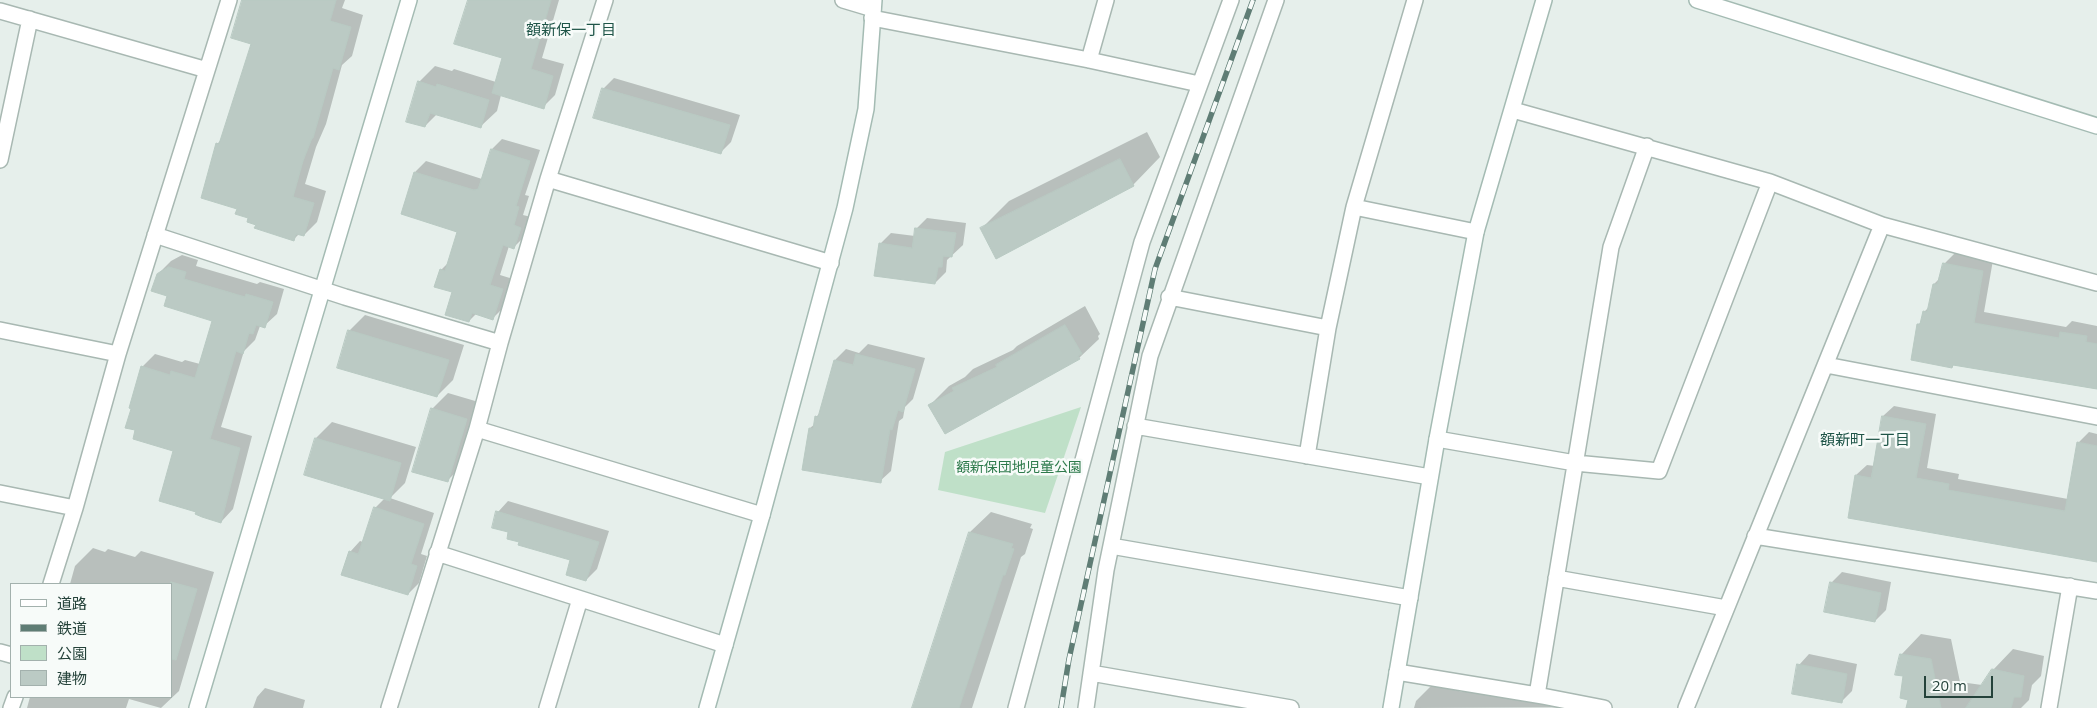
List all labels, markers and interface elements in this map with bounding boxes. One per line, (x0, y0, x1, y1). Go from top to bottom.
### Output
district label: 額新保一丁目 (526, 22, 616, 40)
district label: 額新町一丁目 (1820, 432, 1910, 450)
park label: 額新保団地児童公園 (956, 460, 1082, 476)
legend (10, 583, 172, 698)
text: 道路 (57, 593, 87, 613)
text: 鉄道 (57, 618, 87, 638)
text: 公園 (57, 643, 87, 663)
scale bar (1927, 666, 1996, 698)
text: 建物 (57, 668, 87, 688)
text: 20 m (1932, 675, 1967, 695)

